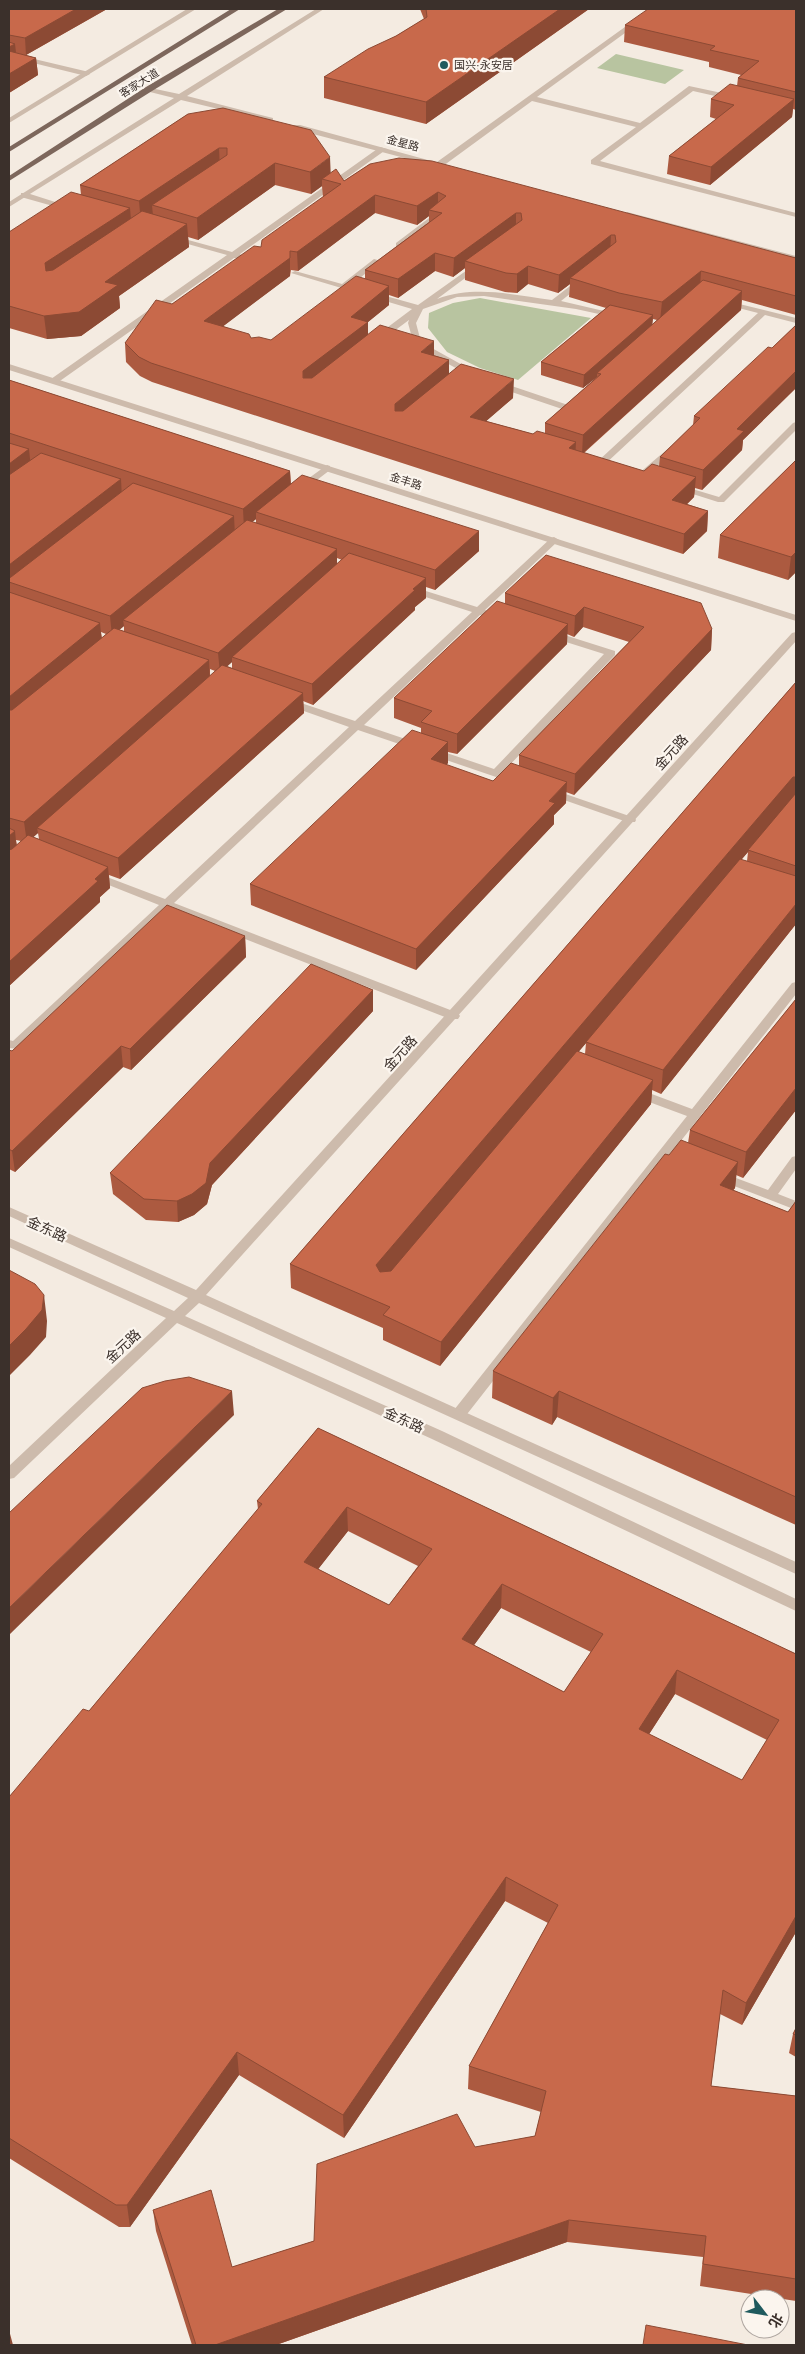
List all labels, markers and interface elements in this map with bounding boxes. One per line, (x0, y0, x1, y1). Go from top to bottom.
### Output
marker: 国兴·永安居 (438, 59, 450, 71)
place label: 国兴·永安居 (454, 59, 513, 71)
street label: 客家大道 (117, 66, 161, 100)
street label: 金星路 (386, 133, 420, 153)
street label: 金丰路 (388, 470, 424, 492)
street label: 金元路 (651, 731, 691, 773)
street label: 金元路 (380, 1032, 420, 1074)
street label: 金东路 (25, 1213, 69, 1245)
street label: 金元路 (102, 1326, 144, 1366)
street label: 金东路 (382, 1404, 426, 1436)
north arrow (740, 2289, 790, 2339)
text: 北 (766, 2311, 787, 2331)

